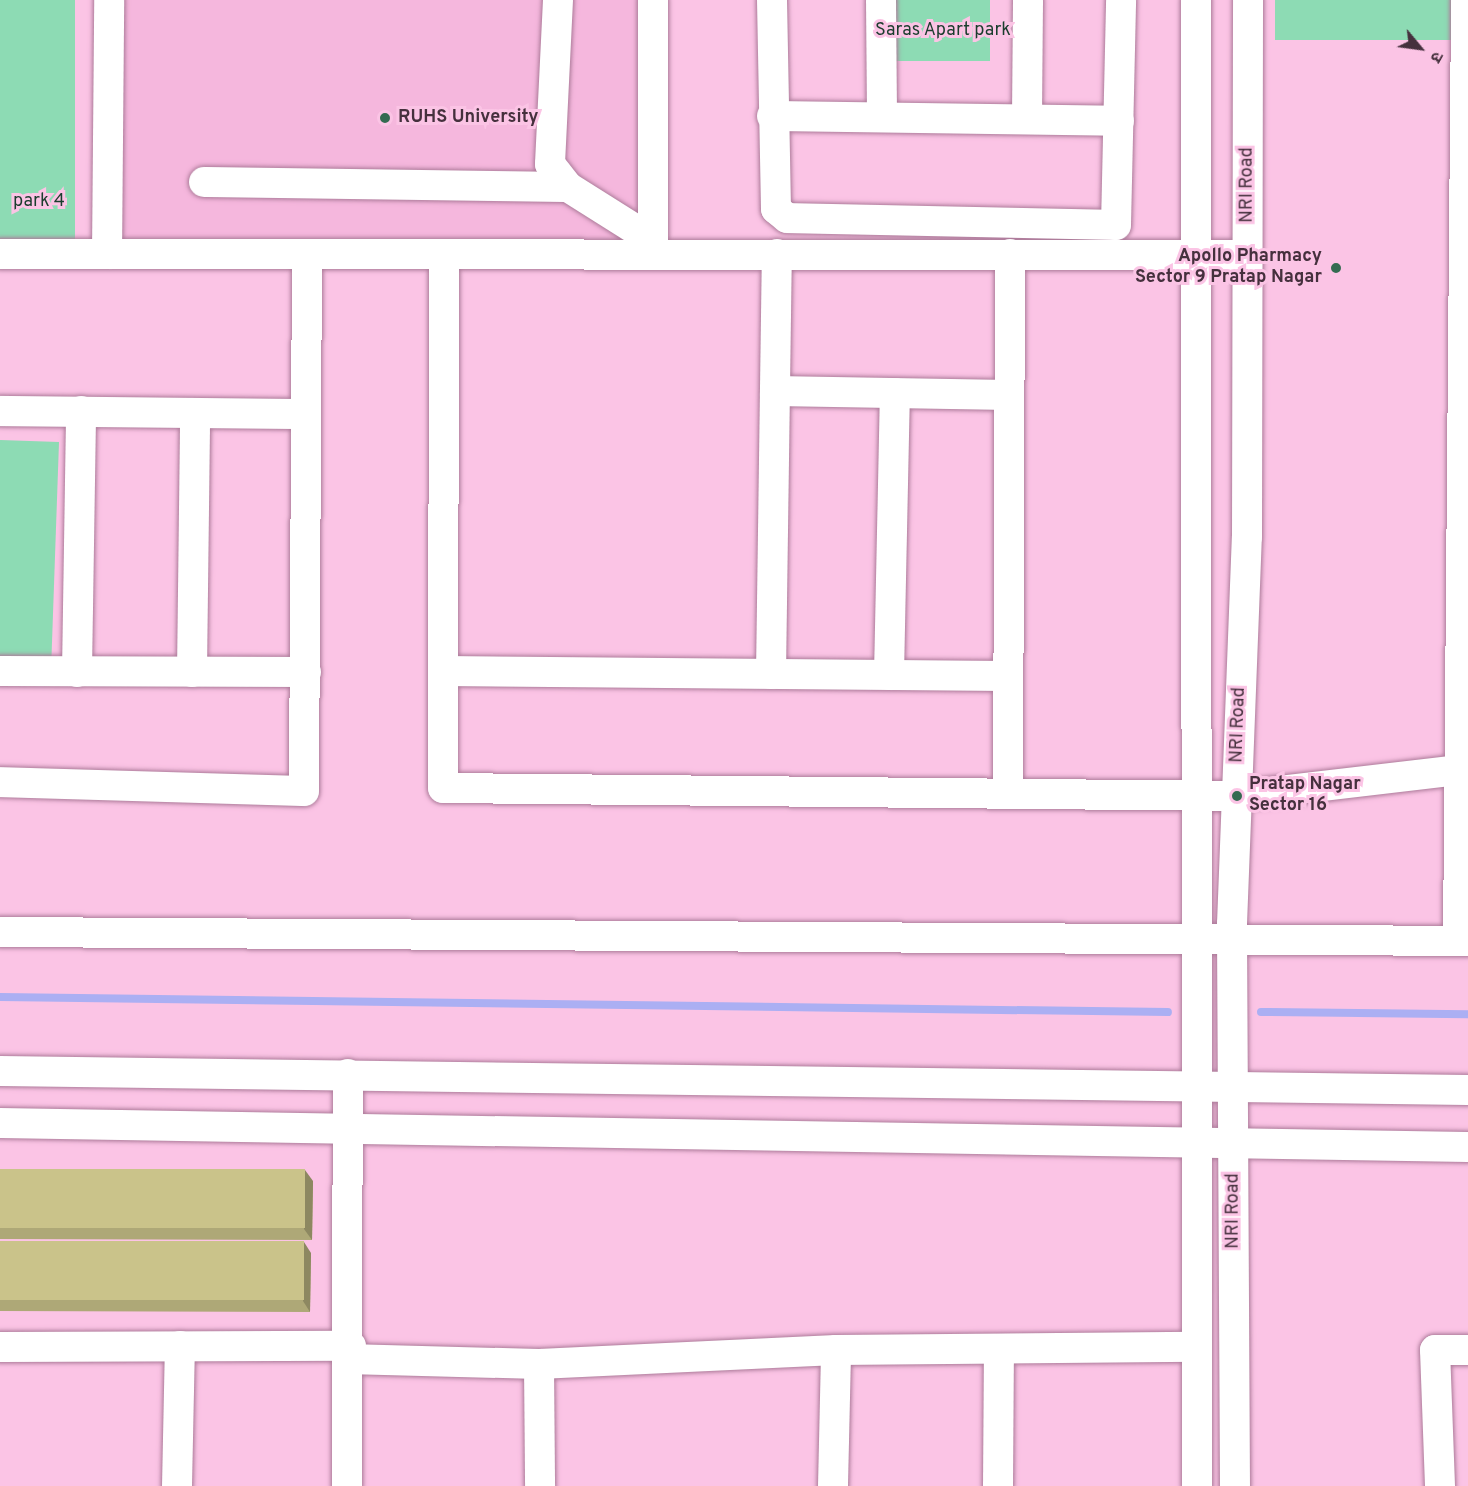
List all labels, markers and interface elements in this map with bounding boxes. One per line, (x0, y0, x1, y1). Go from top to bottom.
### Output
north arrow (1390, 18, 1450, 78)
park label: Saras Apart park (875, 20, 1011, 42)
text: उ (1425, 48, 1447, 66)
place label: RUHS University (398, 107, 538, 129)
marker: RUHS University (376, 109, 394, 127)
street label: NRI Road (1237, 147, 1259, 223)
park label: park 4 (13, 191, 65, 213)
place label: Apollo Pharmacy Sector 9 Pratap Nagar (1135, 247, 1322, 290)
marker: Apollo Pharmacy Sector 9 Pratap Nagar (1327, 259, 1345, 277)
street label: NRI Road (1227, 687, 1251, 763)
place label: Pratap Nagar Sector 16 (1249, 775, 1361, 818)
marker: Pratap Nagar Sector 16 (1230, 789, 1244, 803)
street label: NRI Road (1223, 1173, 1245, 1249)

